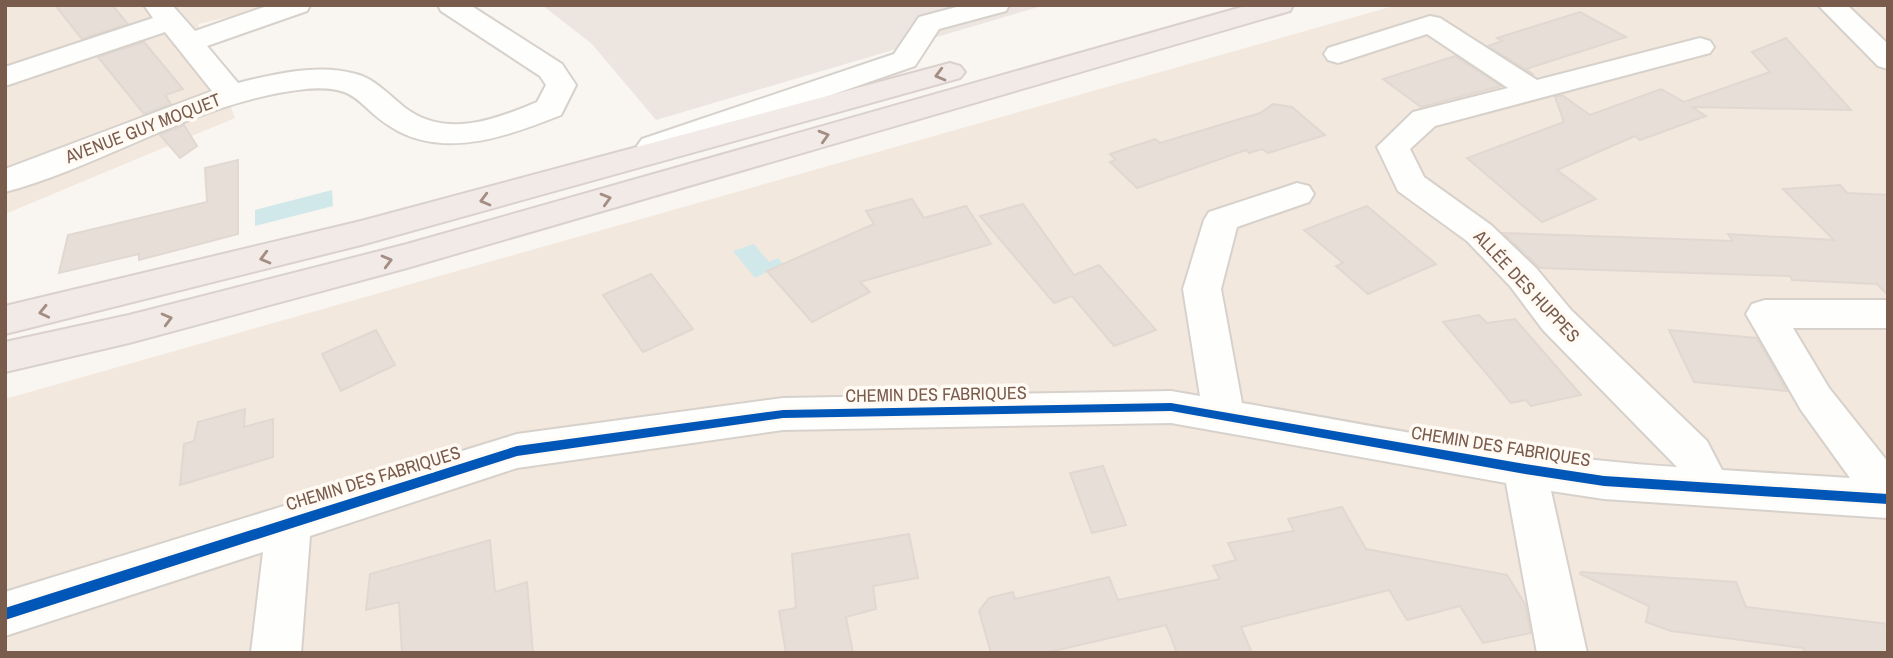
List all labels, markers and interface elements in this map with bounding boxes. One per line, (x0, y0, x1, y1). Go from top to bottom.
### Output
one-way arrow (935, 67, 947, 81)
street label: AVENUE GUY MOQUET (61, 87, 224, 169)
one-way arrow (818, 129, 830, 144)
one-way arrow (479, 192, 491, 206)
one-way arrow (600, 192, 612, 207)
street label: ALLÉE DES HUPPES (1468, 224, 1586, 348)
one-way arrow (259, 250, 271, 264)
one-way arrow (381, 255, 393, 269)
one-way arrow (38, 303, 50, 318)
one-way arrow (161, 313, 173, 327)
street label: CHEMIN DES FABRIQUES (845, 380, 1027, 408)
street label: CHEMIN DES FABRIQUES (1410, 419, 1593, 473)
street label: CHEMIN DES FABRIQUES (283, 440, 463, 516)

